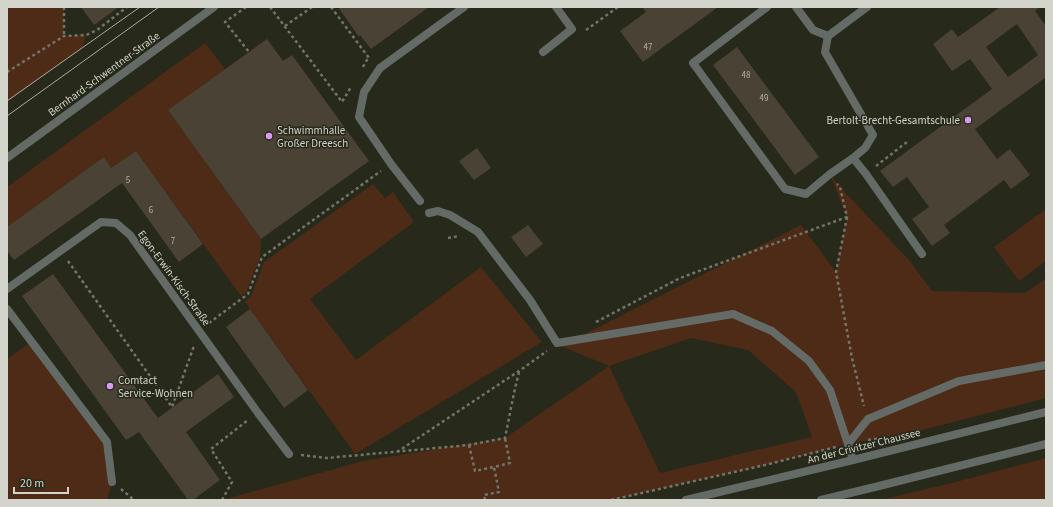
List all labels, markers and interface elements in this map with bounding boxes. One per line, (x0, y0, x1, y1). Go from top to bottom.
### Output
street label: Bernhard-Schwentner-Straße (45, 28, 163, 120)
house number: 47 (644, 41, 653, 54)
house number: 48 (742, 69, 751, 82)
house number: 49 (760, 92, 769, 105)
place label: Bertolt-Brecht-Gesamtschule (827, 113, 961, 128)
marker: Bertolt-Brecht-Gesamtschule (963, 115, 973, 125)
place label: Schwimmhalle Großer Dreesch (277, 123, 348, 151)
marker: Schwimmhalle Großer Dreesch (264, 131, 274, 141)
house number: 5 (126, 174, 131, 187)
house number: 6 (149, 204, 154, 217)
street label: Egon-Erwin-Kisch-Straße (134, 227, 214, 329)
house number: 7 (171, 235, 176, 248)
place label: Comtact Service-Wohnen (118, 373, 193, 401)
marker: Comtact Service-Wohnen (105, 381, 115, 391)
street label: An der Crivitzer Chaussee (806, 425, 923, 467)
scale bar (14, 469, 68, 495)
text: 20 m (20, 475, 44, 492)

